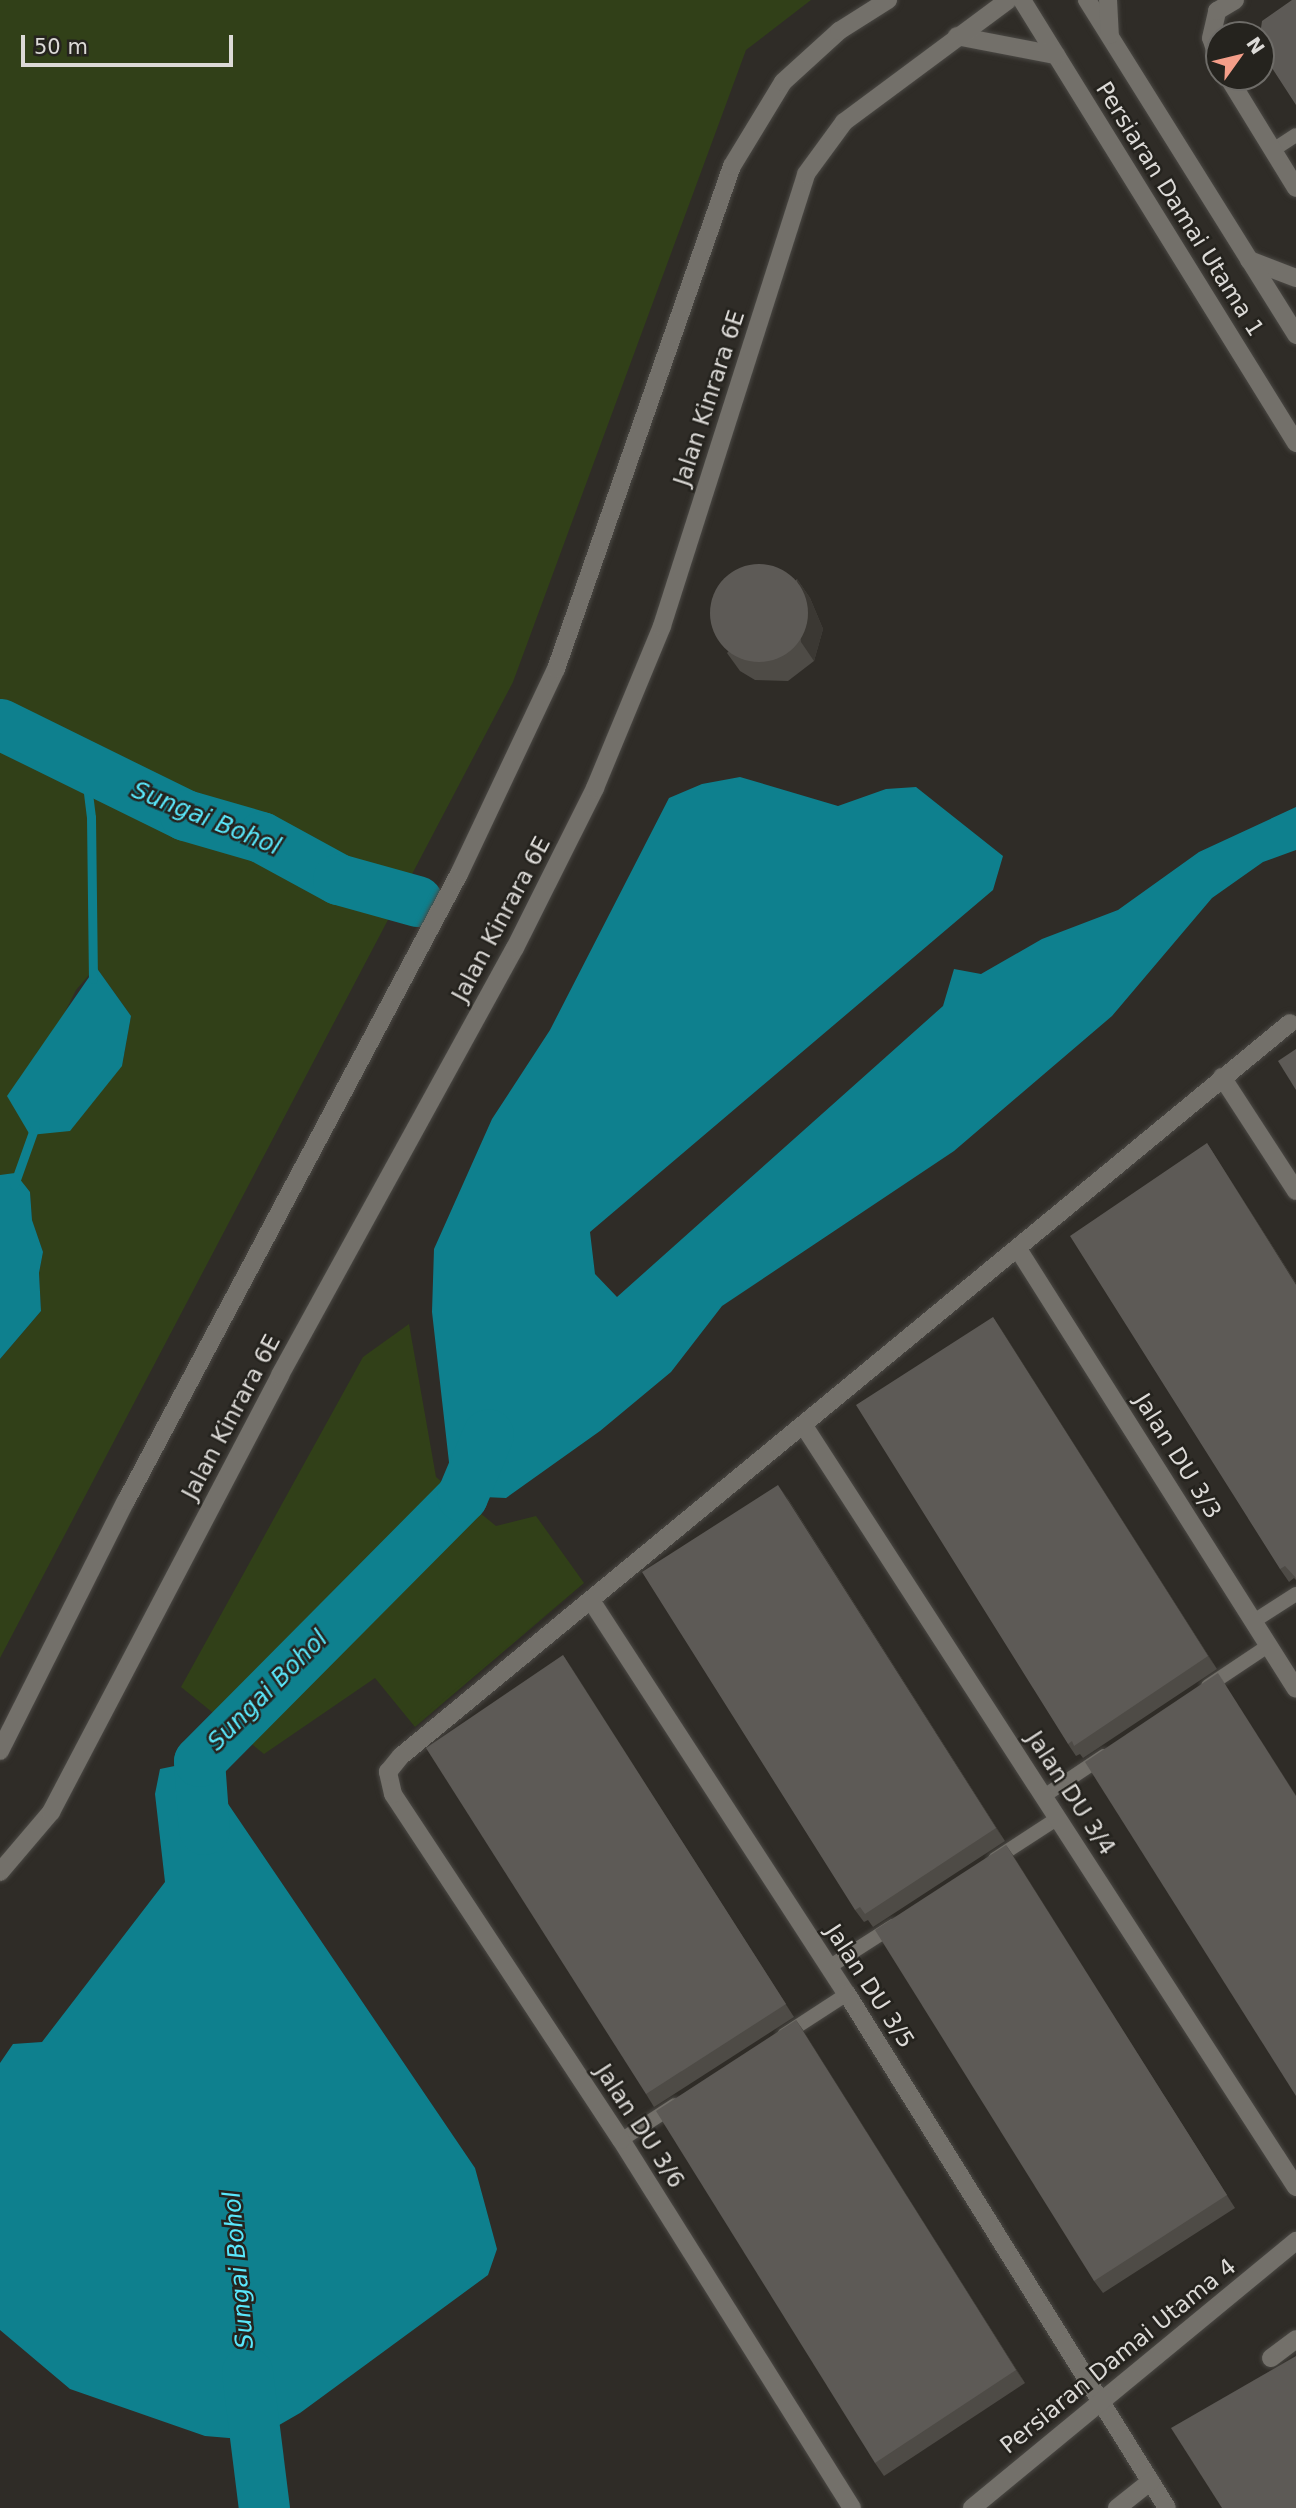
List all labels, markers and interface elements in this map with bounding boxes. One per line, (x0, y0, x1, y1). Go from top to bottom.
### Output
scale bar (24, 21, 236, 65)
north arrow (1205, 21, 1275, 91)
text: N (1242, 33, 1269, 58)
text: 50 m (34, 35, 88, 59)
street label: Persiaran Damai Utama 1 (1090, 77, 1270, 341)
street label: Jalan Kinrara 6E (668, 307, 750, 489)
water label: Sungai Bohol (128, 776, 284, 862)
street label: Jalan Kinrara 6E (446, 832, 556, 1006)
street label: Jalan Kinrara 6E (176, 1330, 286, 1504)
street label: Jalan DU 3/3 (1129, 1388, 1227, 1524)
water label: Sungai Bohol (202, 1625, 334, 1757)
street label: Jalan DU 3/4 (1021, 1726, 1121, 1860)
street label: Jalan DU 3/5 (820, 1919, 920, 2053)
street label: Jalan DU 3/6 (590, 2059, 690, 2193)
water label: Sungai Bohol (218, 2190, 260, 2350)
street label: Persiaran Damai Utama 4 (995, 2252, 1241, 2460)

